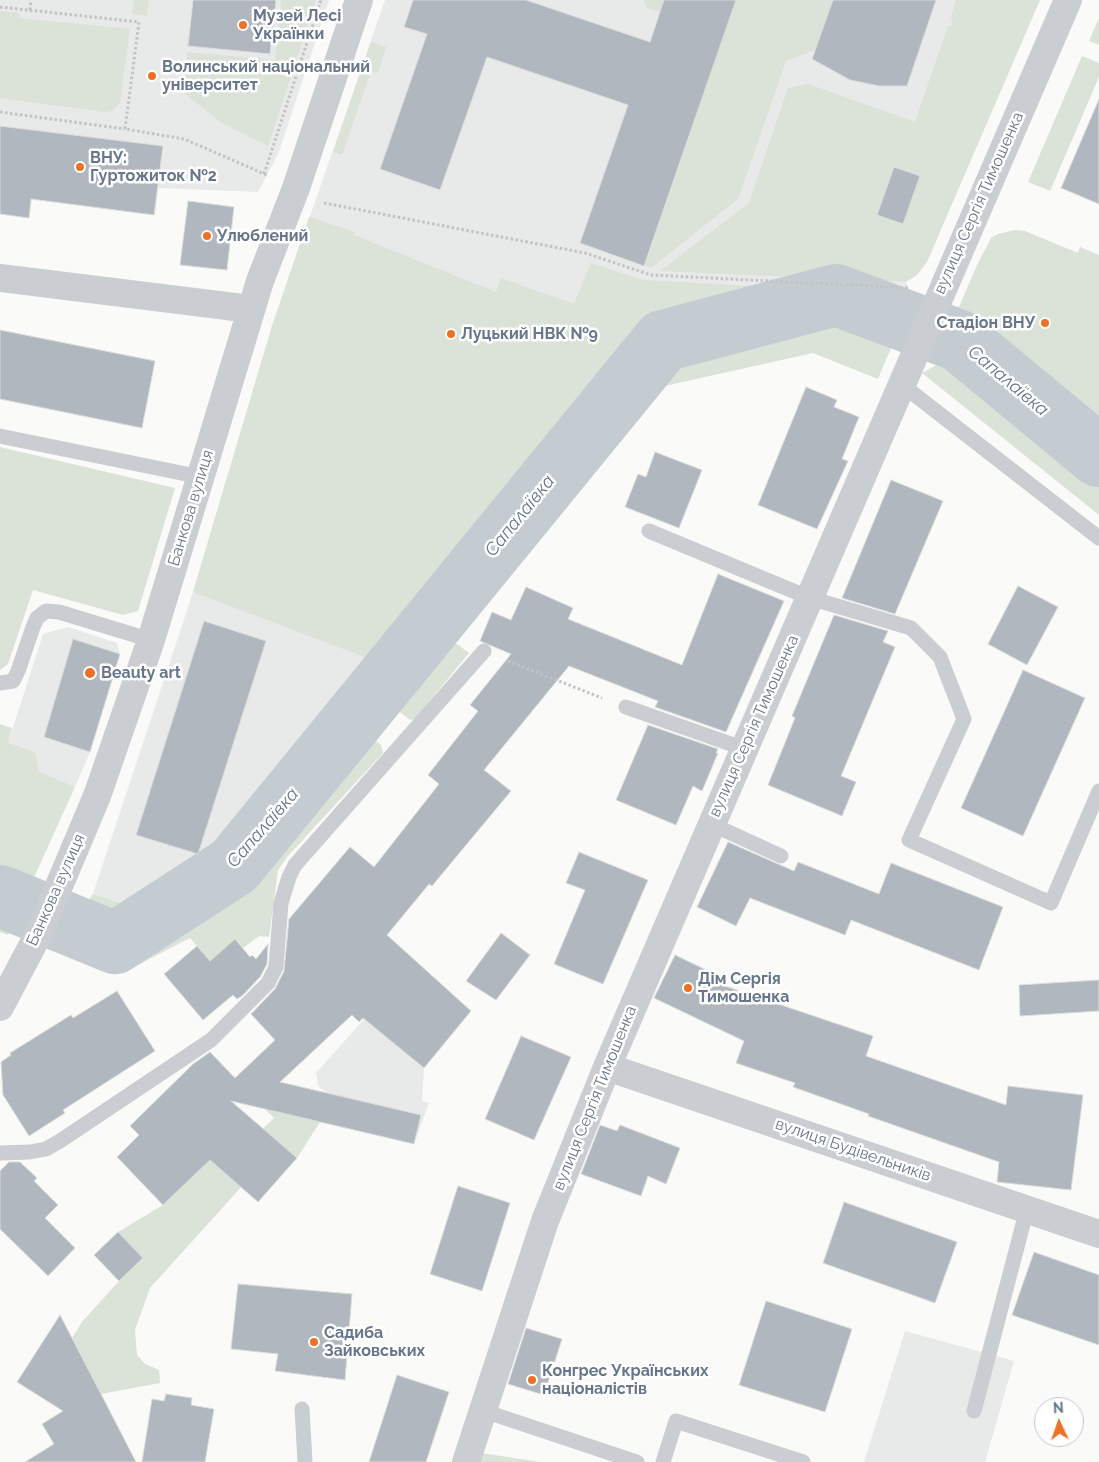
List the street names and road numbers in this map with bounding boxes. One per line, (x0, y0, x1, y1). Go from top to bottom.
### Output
street label: вулиця Сергія Тимошенка (930, 109, 1028, 297)
street label: Банкова вулиця (164, 448, 218, 568)
street label: вулиця Сергія Тимошенка (705, 632, 803, 820)
street label: Банкова вулиця (23, 831, 89, 949)
street label: вулиця Сергія Тимошенка (549, 1003, 641, 1193)
street label: вулиця Будівельників (773, 1114, 933, 1186)

